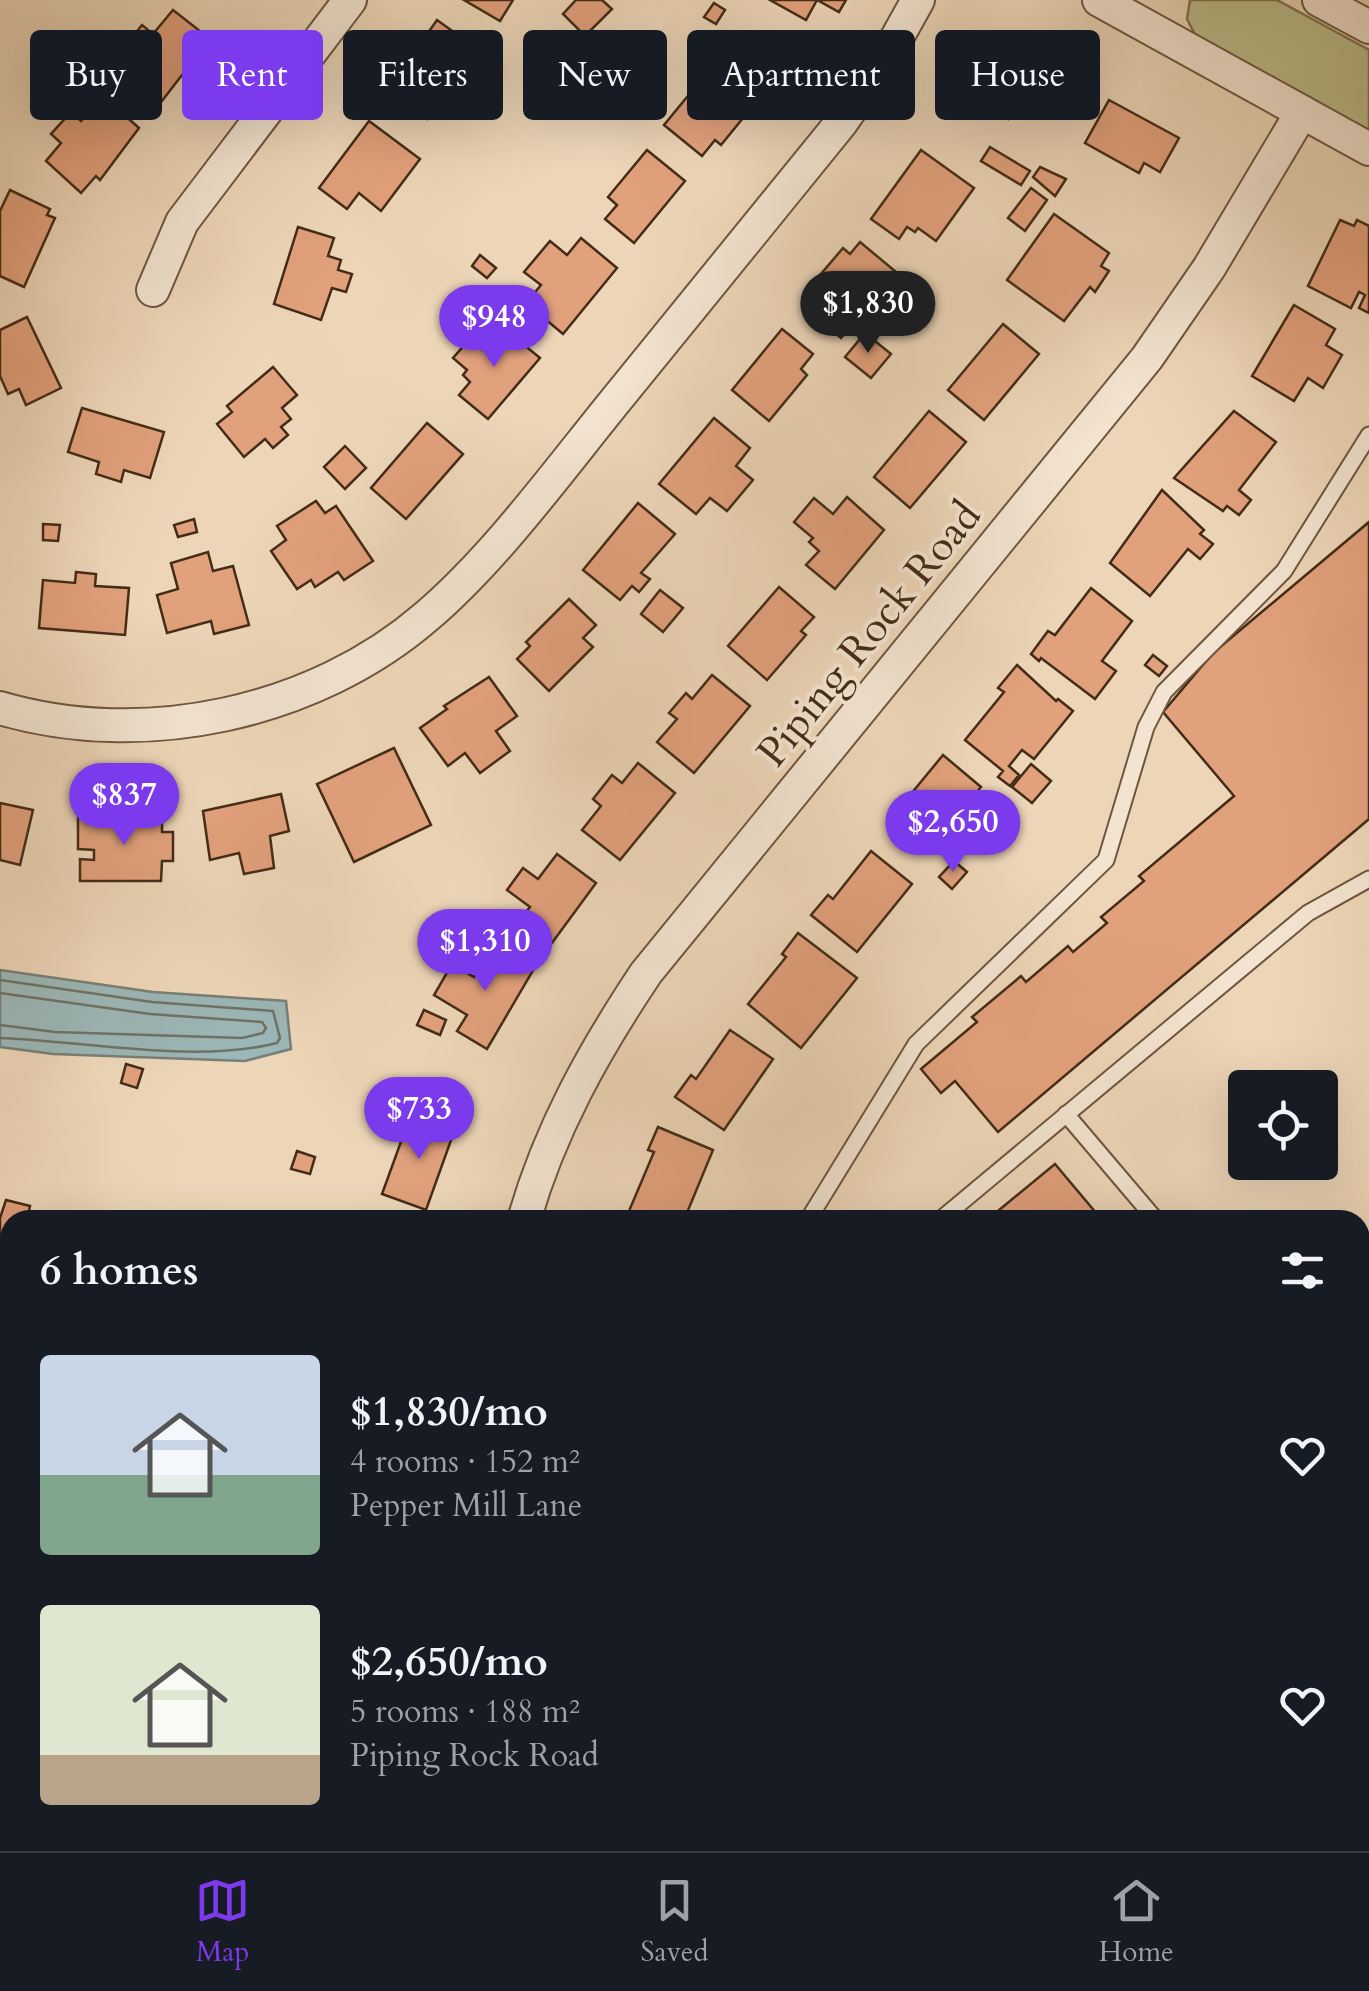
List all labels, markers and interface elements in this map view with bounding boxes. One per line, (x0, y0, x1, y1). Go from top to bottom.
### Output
chip: Buy (30, 30, 162, 120)
chip: Rent (182, 30, 323, 120)
chip: Filters (343, 30, 503, 120)
chip: New (523, 30, 667, 120)
chip: Apartment (687, 30, 915, 120)
chip: House (935, 30, 1100, 120)
pin: $1,830 (787, 271, 949, 356)
text: $1,830 (822, 281, 914, 325)
pin: $948 (435, 285, 553, 370)
text: $948 (461, 295, 527, 339)
street label: Piping Rock Road (744, 489, 994, 779)
pin: $837 (65, 763, 183, 848)
text: $837 (91, 773, 157, 817)
pin: $2,650 (872, 790, 1034, 875)
text: $2,650 (907, 800, 999, 844)
pin: $1,310 (404, 909, 566, 994)
text: $1,310 (439, 919, 531, 963)
map controls (1228, 1070, 1338, 1180)
button: locate (1228, 1070, 1338, 1180)
pin: $733 (360, 1077, 478, 1162)
text: $733 (386, 1087, 452, 1131)
text: 6 homes (40, 1242, 198, 1299)
icon: filters (1275, 1243, 1330, 1298)
text: $1,830/mo (350, 1383, 548, 1440)
icon: home (120, 1395, 240, 1515)
icon: heart (1275, 1428, 1330, 1483)
text: 4 rooms · 152 m² (350, 1440, 580, 1484)
text: Pepper Mill Lane (350, 1484, 582, 1528)
text: $2,650/mo (350, 1633, 548, 1690)
icon: home (120, 1645, 240, 1765)
icon: heart (1275, 1678, 1330, 1733)
text: 5 rooms · 188 m² (350, 1690, 580, 1734)
text: Piping Rock Road (350, 1734, 599, 1778)
tab: Map (195, 1873, 250, 1971)
tab: Saved (641, 1873, 708, 1971)
tab: Home (1099, 1873, 1174, 1971)

